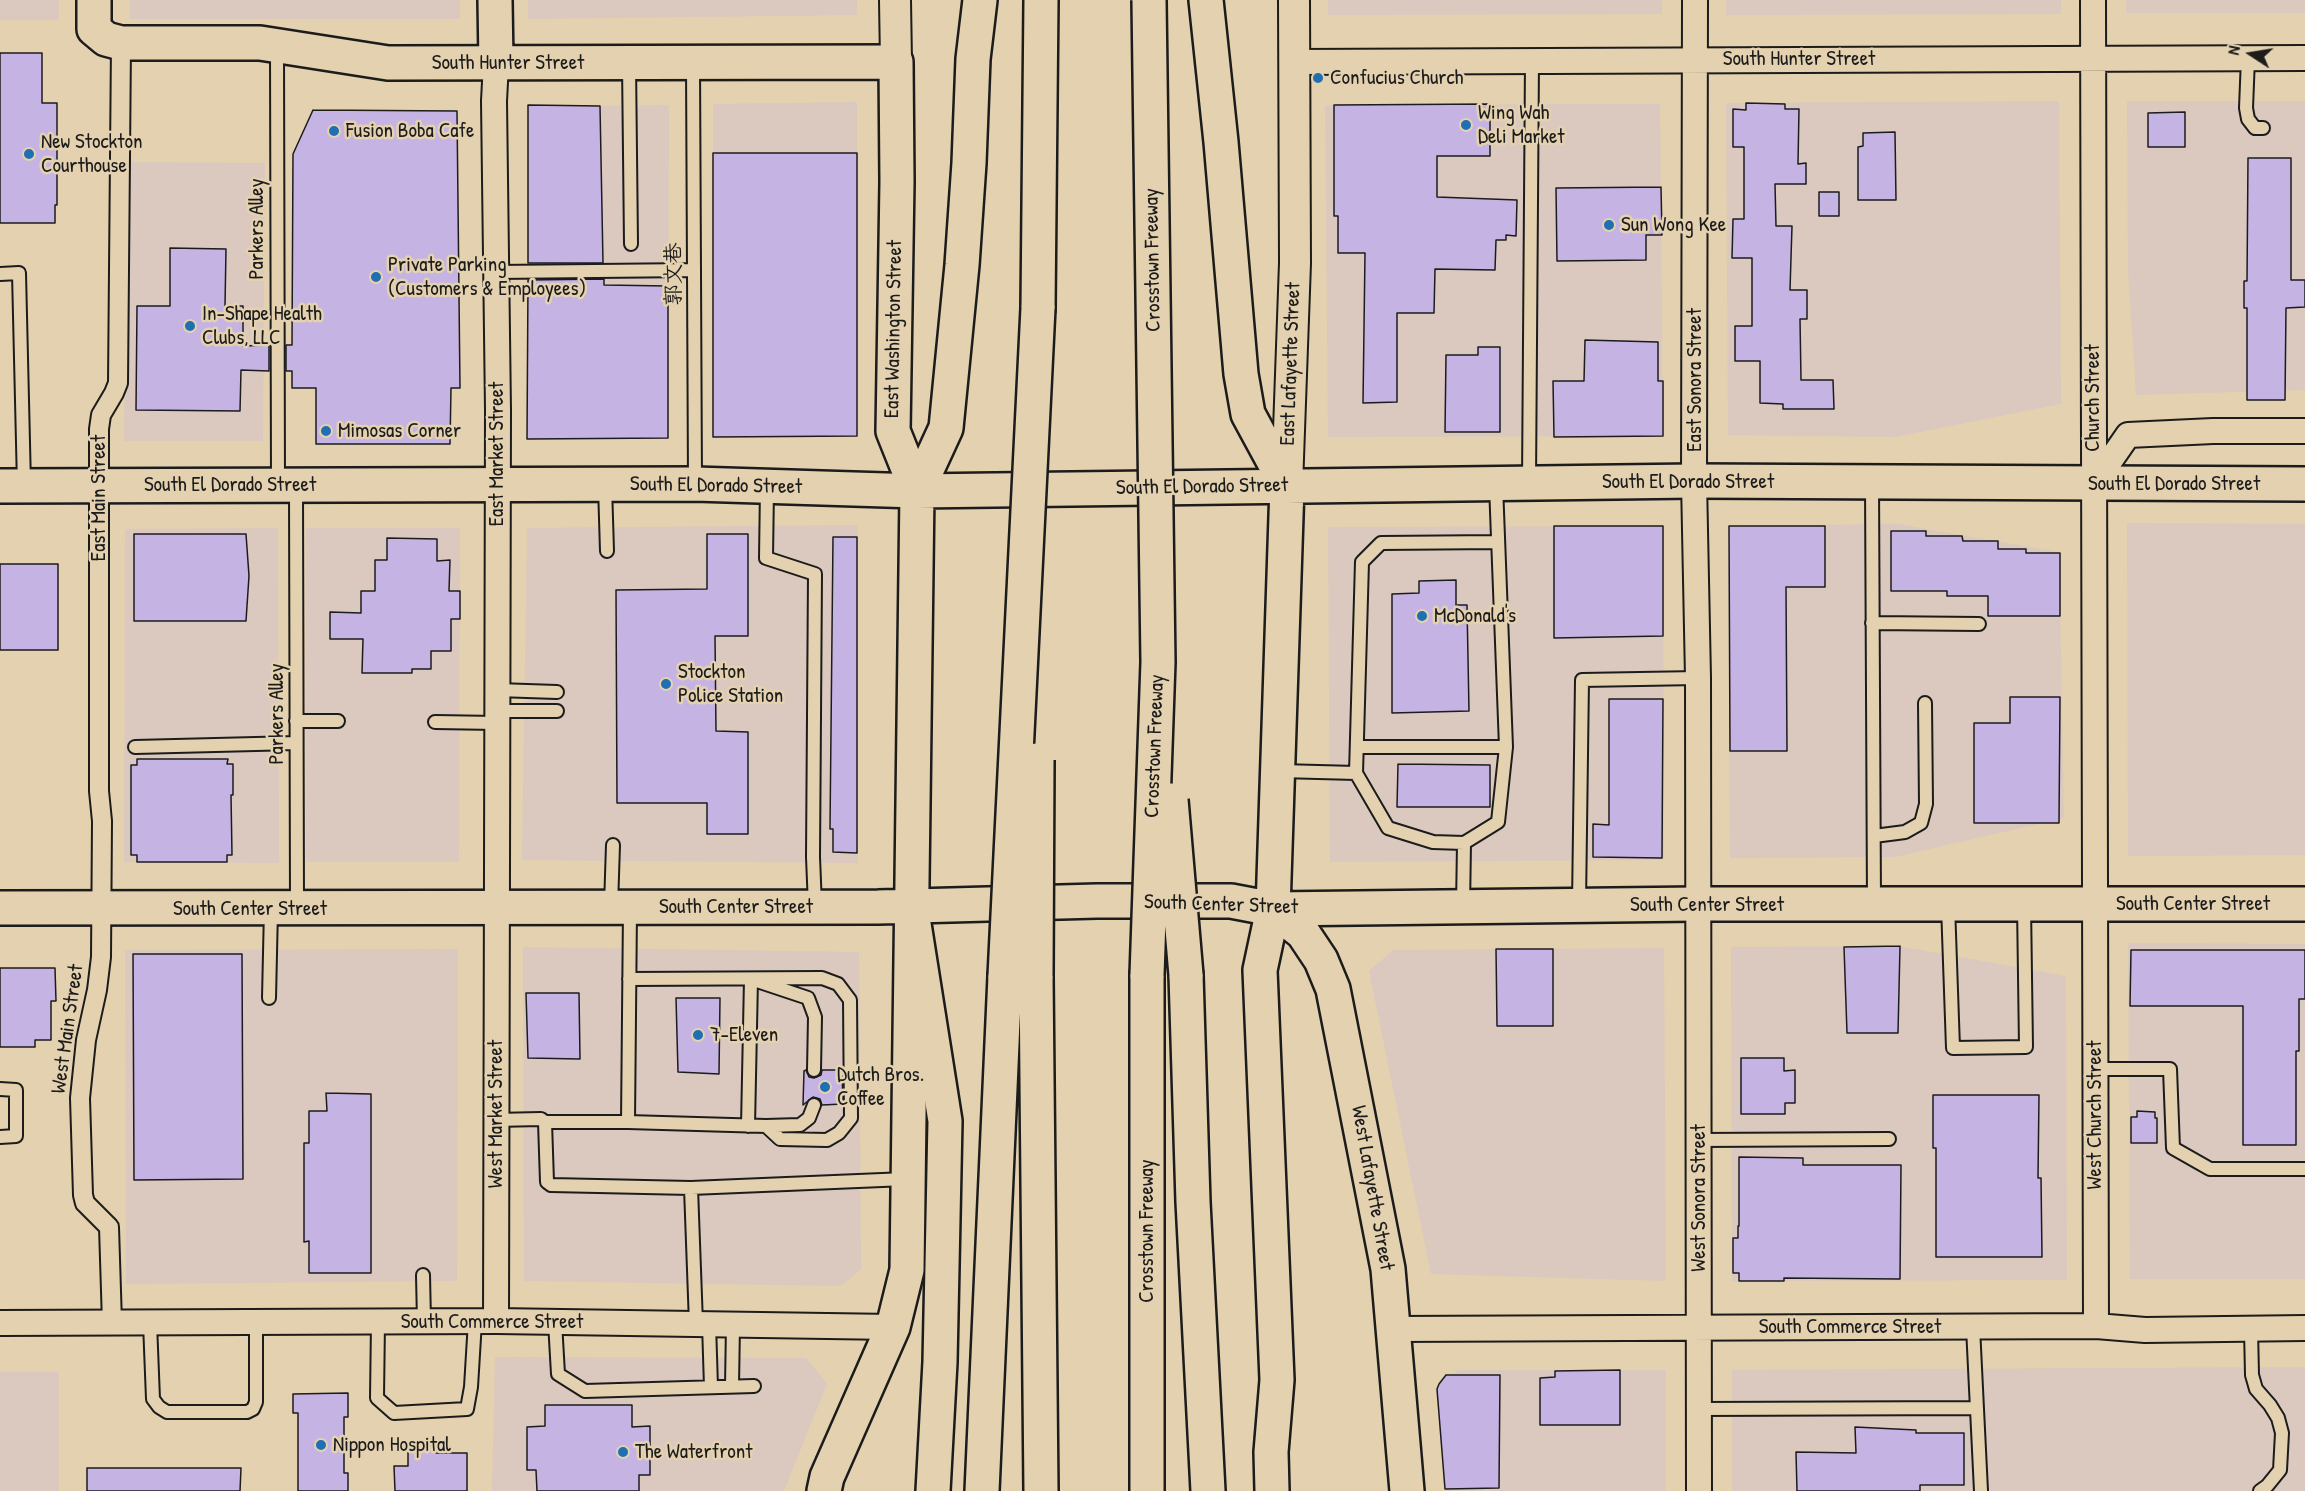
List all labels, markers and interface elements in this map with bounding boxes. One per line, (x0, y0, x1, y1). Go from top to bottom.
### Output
north arrow (2221, 24, 2281, 84)
text: N (2222, 44, 2245, 57)
street label: South Hunter Street (1723, 46, 1875, 72)
street label: South Hunter Street (432, 50, 584, 76)
place label: Confucius Church (1330, 65, 1463, 91)
marker: Confucius Church (1311, 71, 1325, 85)
place label: Wing Wah Deli Market (1478, 100, 1565, 150)
place label: Fusion Boba Cafe (346, 118, 474, 144)
marker: Wing Wah Deli Market (1459, 118, 1473, 132)
marker: Fusion Boba Cafe (327, 124, 341, 138)
place label: New Stockton Courthouse (41, 129, 142, 179)
marker: New Stockton Courthouse (22, 147, 36, 161)
street label: Parkers Alley (244, 178, 270, 280)
street label: Crosstown Freeway (1139, 188, 1167, 332)
place label: Sun Wong Kee (1621, 212, 1726, 238)
marker: Sun Wong Kee (1602, 218, 1616, 232)
street label: East Washington Street (880, 240, 908, 418)
street label: 郭文巷 (661, 243, 687, 305)
place label: Private Parking (Customers & Employees) (388, 252, 586, 302)
marker: Private Parking (Customers & Employees) (369, 270, 383, 284)
street label: East Lafayette Street (1276, 282, 1306, 446)
place label: In-Shape Health Clubs, LLC (202, 301, 322, 351)
street label: East Sonora Street (1682, 308, 1708, 452)
marker: In-Shape Health Clubs, LLC (183, 319, 197, 333)
street label: Church Street (2080, 344, 2106, 452)
street label: East Market Street (484, 382, 510, 526)
place label: Mimosas Corner (338, 418, 461, 444)
marker: Mimosas Corner (319, 424, 333, 438)
street label: East Main Street (86, 435, 112, 561)
street label: South El Dorado Street (1602, 469, 1774, 495)
street label: South El Dorado Street (2088, 471, 2260, 497)
street label: South El Dorado Street (144, 472, 316, 498)
street label: South El Dorado Street (630, 472, 802, 500)
street label: South El Dorado Street (1116, 473, 1288, 501)
place label: McDonald's (1434, 603, 1516, 629)
marker: McDonald's (1415, 609, 1429, 623)
place label: Stockton Police Station (678, 659, 783, 709)
street label: Parkers Alley (264, 663, 290, 765)
street label: Crosstown Freeway (1140, 674, 1170, 818)
marker: Stockton Police Station (659, 677, 673, 691)
street label: South Center Street (1144, 890, 1298, 920)
street label: South Center Street (2116, 891, 2270, 917)
street label: South Center Street (1630, 892, 1784, 918)
street label: South Center Street (659, 894, 813, 920)
street label: South Center Street (173, 896, 327, 922)
street label: West Main Street (46, 963, 90, 1095)
place label: 7-Eleven (710, 1022, 778, 1048)
marker: 7-Eleven (691, 1028, 705, 1042)
street label: West Market Street (483, 1040, 509, 1188)
street label: West Church Street (2082, 1041, 2108, 1189)
place label: Dutch Bros. Coffee (837, 1062, 924, 1112)
marker: Dutch Bros. Coffee (818, 1080, 832, 1094)
street label: West Lafayette Street (1345, 1104, 1399, 1272)
street label: West Sonora Street (1686, 1124, 1712, 1272)
street label: Crosstown Freeway (1134, 1159, 1160, 1303)
street label: South Commerce Street (401, 1309, 583, 1335)
street label: South Commerce Street (1759, 1314, 1941, 1340)
place label: Nippon Hospital (333, 1432, 451, 1458)
marker: Nippon Hospital (314, 1438, 328, 1452)
place label: The Waterfront (635, 1439, 752, 1465)
marker: The Waterfront (616, 1445, 630, 1459)

